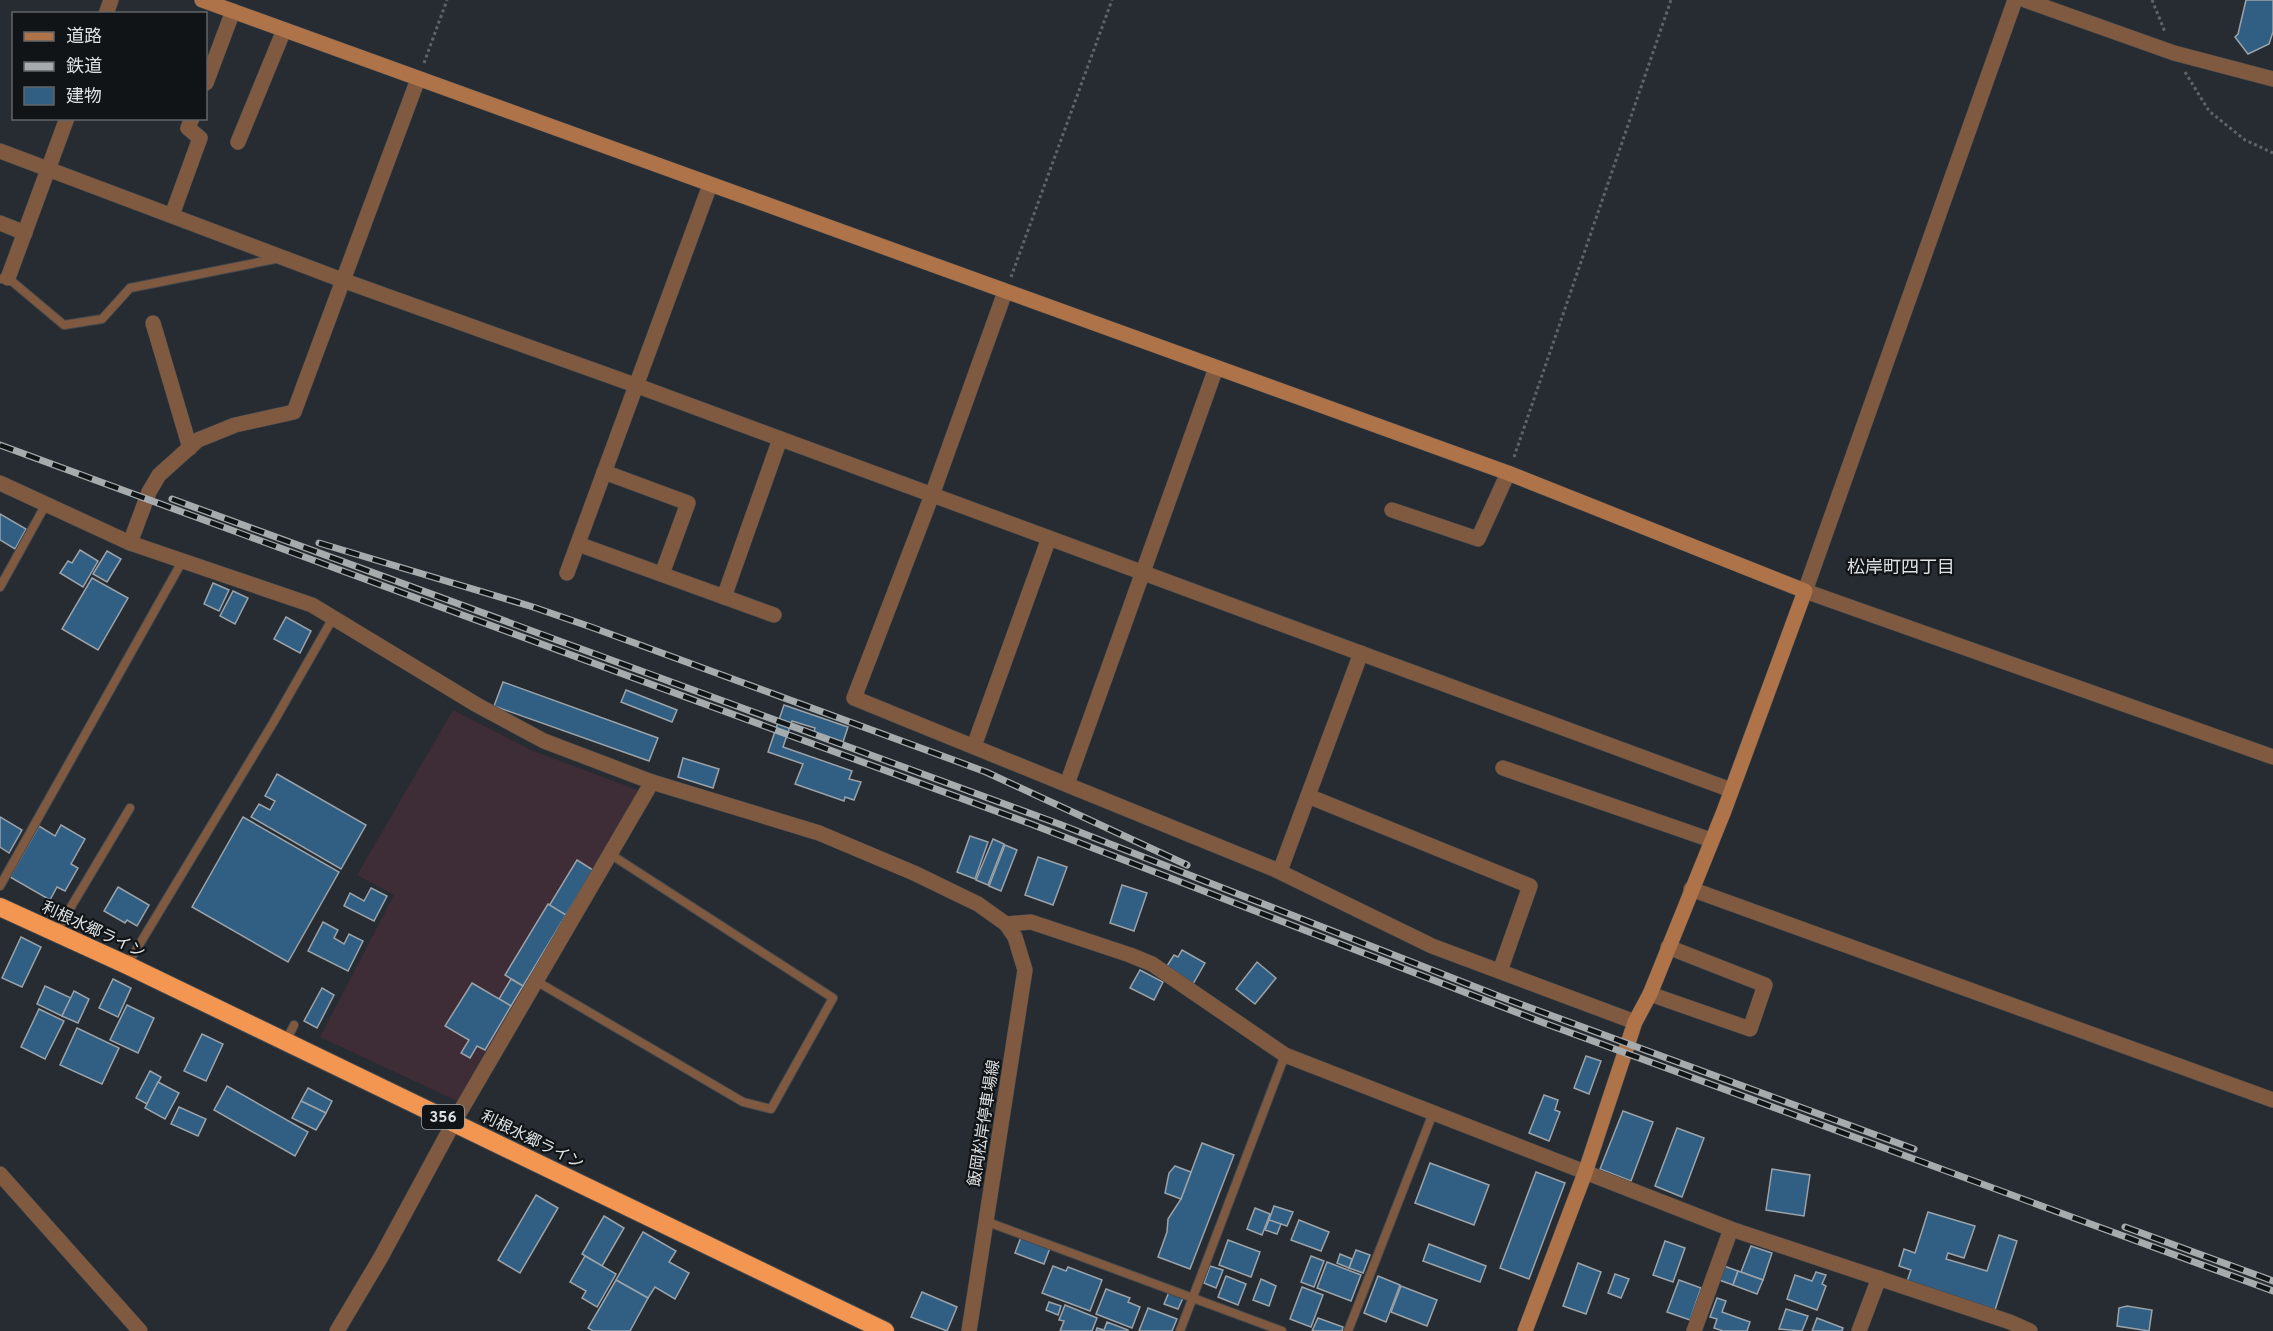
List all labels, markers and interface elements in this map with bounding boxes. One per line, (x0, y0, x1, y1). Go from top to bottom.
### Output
legend (12, 12, 207, 120)
text: 道路 (66, 26, 102, 49)
text: 鉄道 (66, 56, 102, 79)
text: 建物 (66, 86, 102, 109)
district label: 松岸町四丁目 (1847, 557, 1955, 580)
street label: 利根水郷ライン (38, 898, 148, 964)
street label: 飯岡松岸停車場線 (965, 1059, 1005, 1188)
road number: 356 (422, 1105, 464, 1129)
street label: 利根水郷ライン (477, 1107, 587, 1174)

